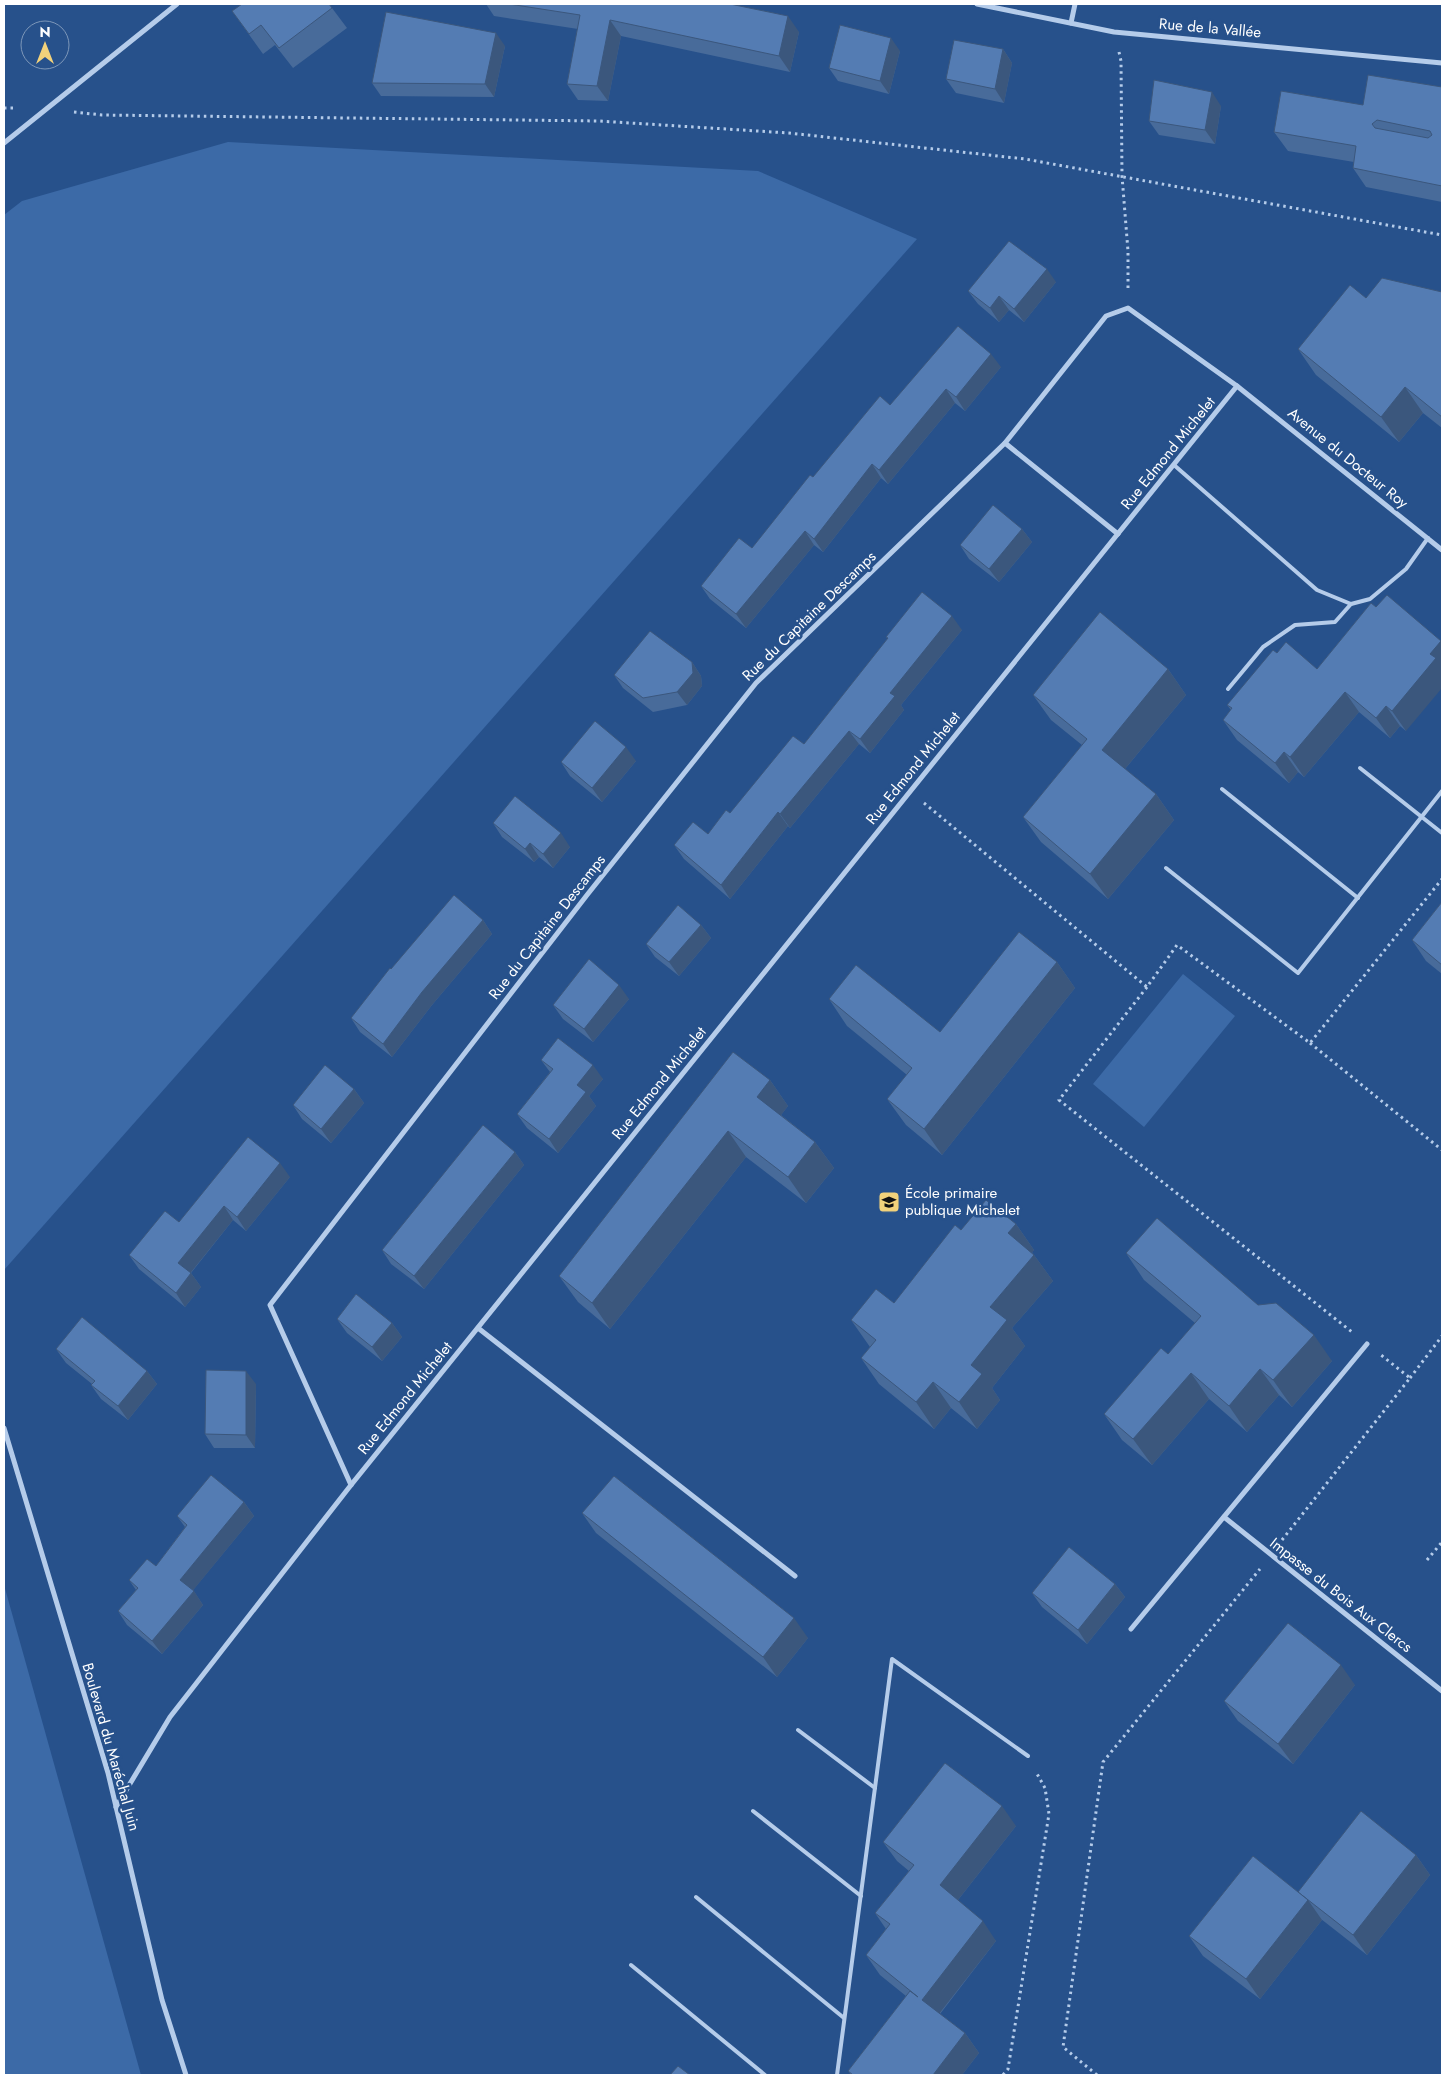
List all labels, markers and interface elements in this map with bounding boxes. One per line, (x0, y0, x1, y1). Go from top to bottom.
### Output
street label: Rue de la Vallée (1158, 13, 1262, 43)
north arrow (20, 20, 70, 70)
text: N (39, 22, 51, 42)
street label: Rue Edmond Michelet (1115, 391, 1221, 514)
street label: Avenue du Docteur Roy (1283, 402, 1413, 514)
street label: Rue du Capitaine Descamps (737, 546, 881, 686)
street label: Rue Edmond Michelet (860, 706, 966, 829)
street label: Rue du Capitaine Descamps (483, 850, 611, 1004)
street label: Rue Edmond Michelet (606, 1021, 712, 1144)
place label: École primaire publique Michelet (905, 1182, 1020, 1221)
school or university icon: École primaire publique Michelet (877, 1190, 901, 1214)
street label: Rue Edmond Michelet (352, 1336, 458, 1459)
street label: Impasse du Bois Aux Clercs (1265, 1532, 1417, 1658)
street label: Boulevard du Maréchal Juin (76, 1660, 146, 1834)

